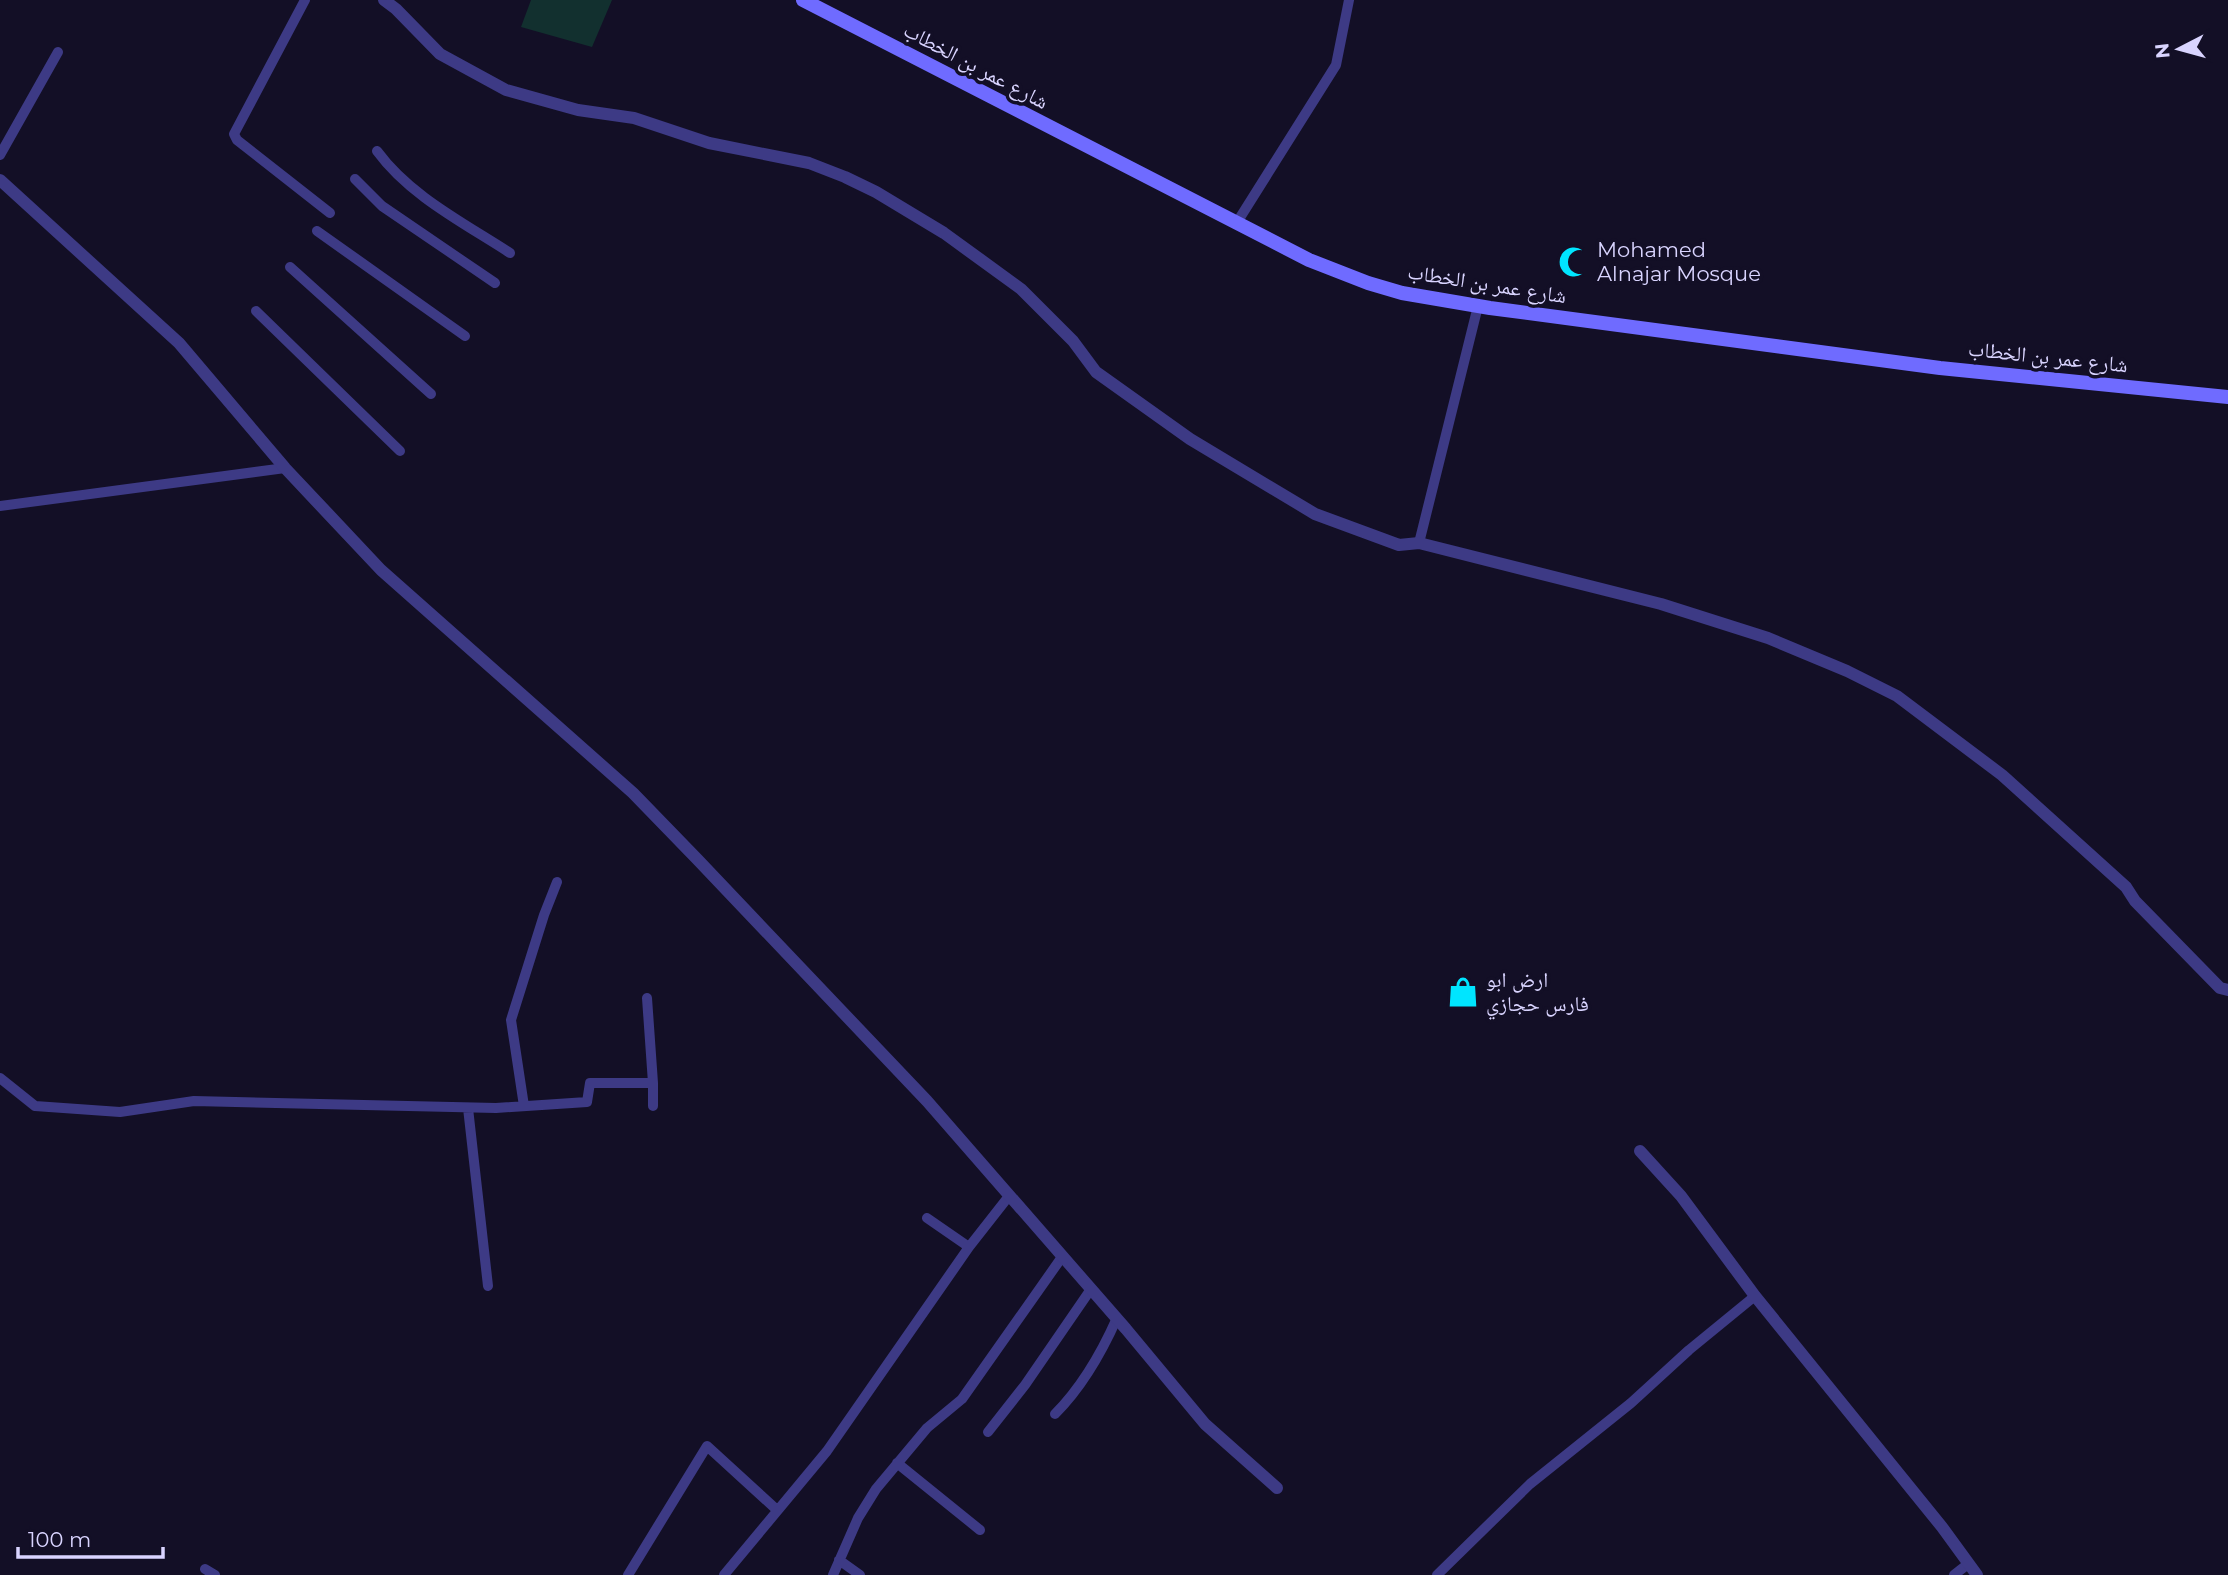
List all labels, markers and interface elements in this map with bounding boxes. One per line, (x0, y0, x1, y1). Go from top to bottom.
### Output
north arrow (2144, 14, 2214, 84)
street label: شارع عمر بن الخطاب (899, 17, 1053, 115)
text: N (2150, 42, 2175, 60)
place label: Mohamed Alnajar Mosque (1597, 237, 1761, 286)
mosque icon: Mohamed Alnajar Mosque (1557, 245, 1591, 279)
street label: شارع عمر بن الخطاب (1406, 259, 1568, 309)
street label: شارع عمر بن الخطاب (1967, 336, 2129, 378)
place label: ارض ابو فارس حجازي (1486, 967, 1589, 1020)
shop icon: ارض ابو فارس حجازي (1446, 975, 1480, 1009)
scale bar (18, 1516, 163, 1560)
text: 100 m (28, 1527, 91, 1552)

